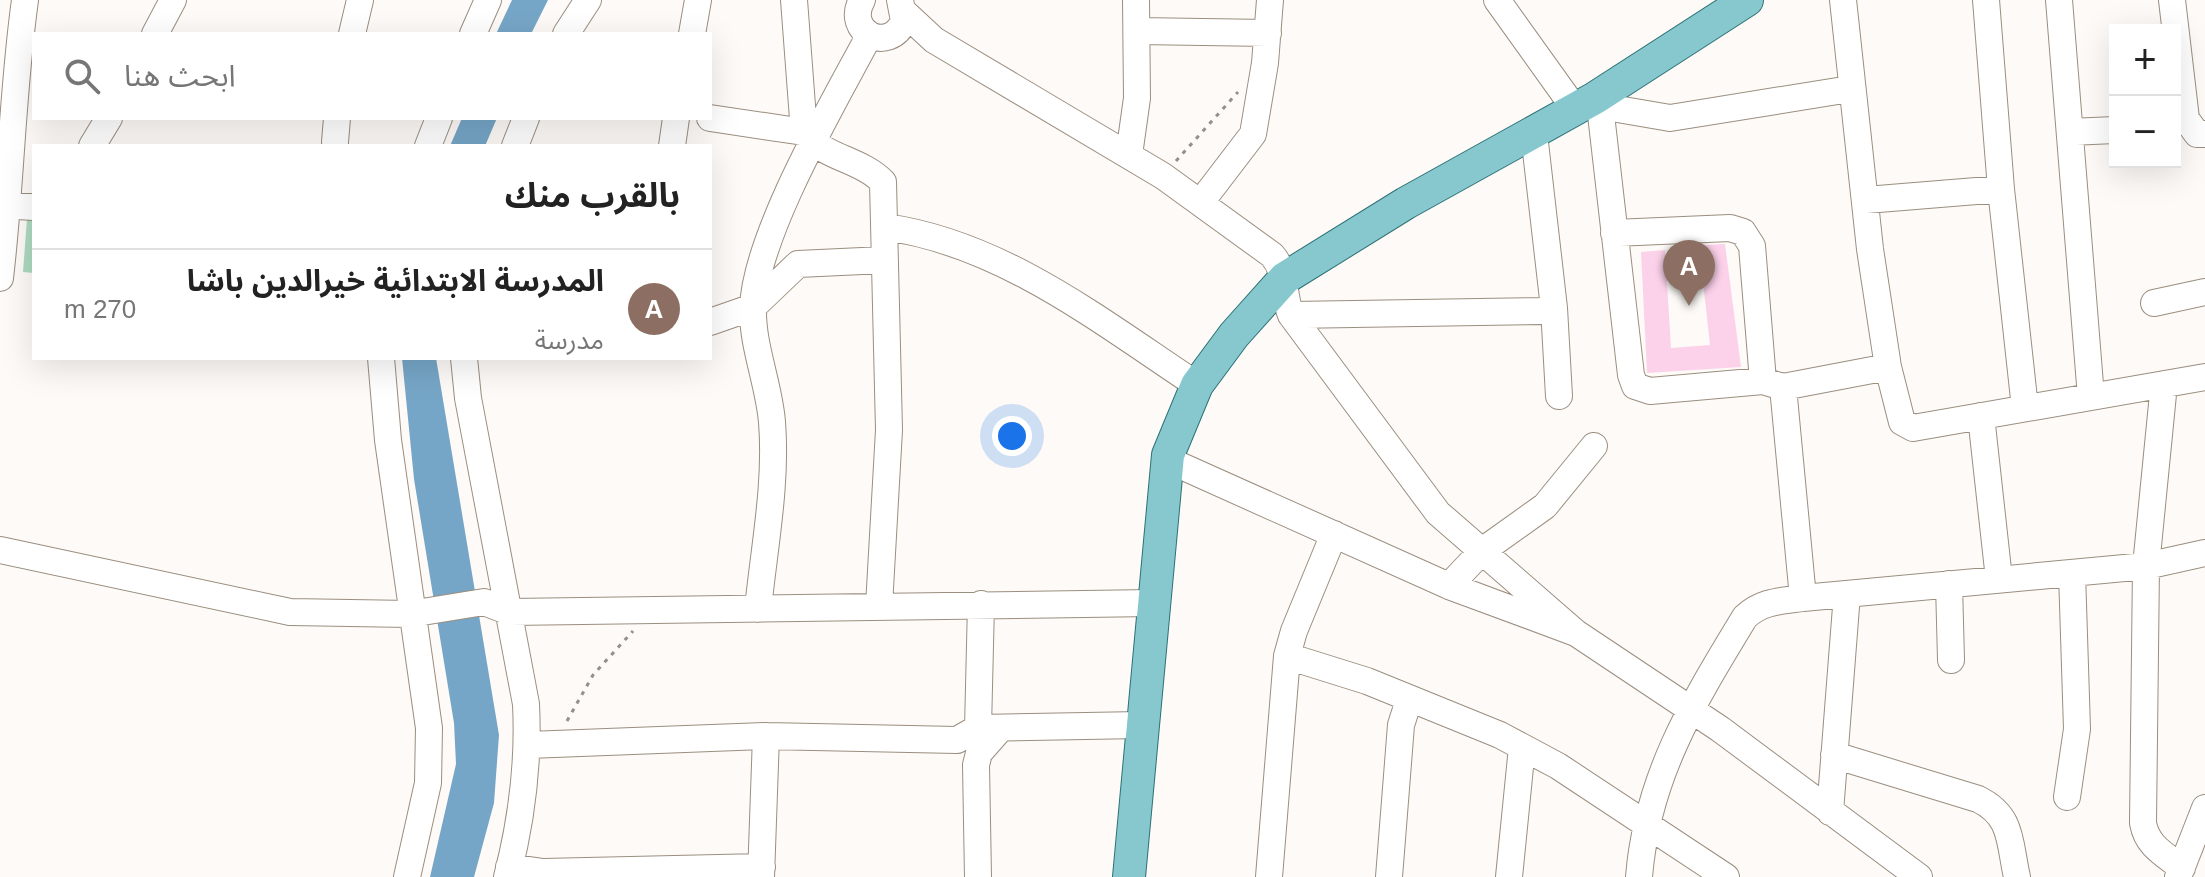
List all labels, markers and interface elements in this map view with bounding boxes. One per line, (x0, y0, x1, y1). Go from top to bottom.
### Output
map controls (2109, 24, 2181, 168)
button: + (2109, 24, 2181, 96)
search box (32, 32, 712, 120)
icon: search (60, 54, 104, 98)
text: ابحث هنا (124, 59, 236, 92)
button: − (2109, 96, 2181, 168)
text: بالقرب منك (505, 176, 680, 214)
pin: A (1663, 240, 1715, 306)
text: المدرسة الابتدائية خيرالدين باشا (187, 264, 604, 297)
text: 270 m (64, 294, 136, 324)
text: A (645, 294, 663, 324)
text: مدرسة (535, 325, 604, 355)
your location (992, 416, 1032, 456)

